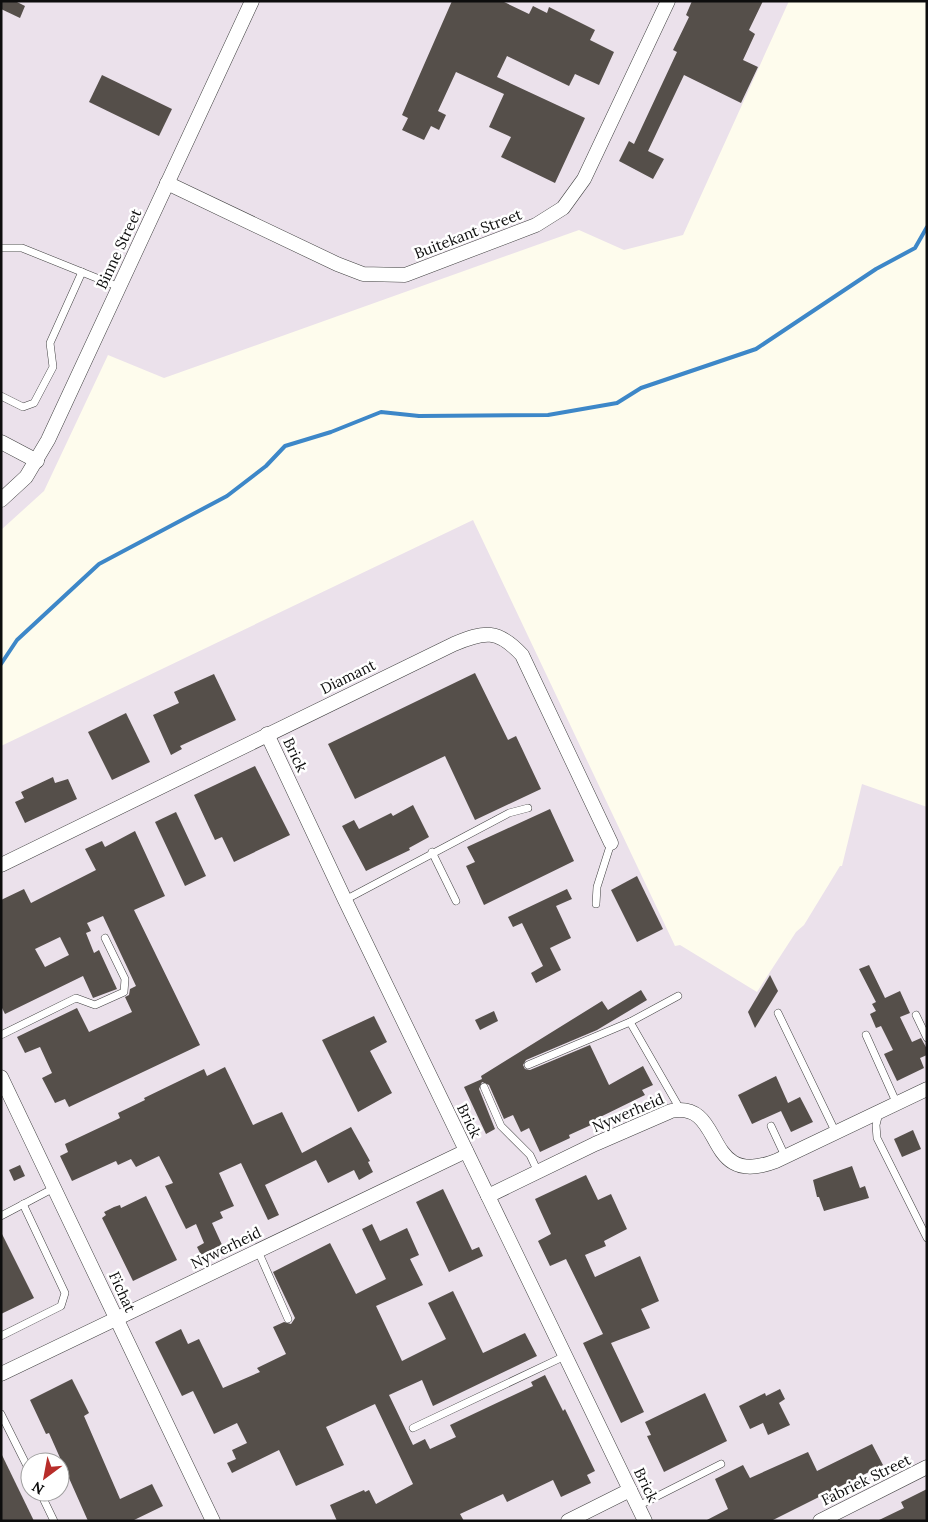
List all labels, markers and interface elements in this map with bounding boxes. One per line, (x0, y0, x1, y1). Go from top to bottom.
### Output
street label: Buitekant Street (411, 204, 524, 263)
street label: Binne Street (92, 206, 145, 292)
street label: Diamant (317, 655, 379, 698)
street label: Brick (279, 734, 312, 775)
street label: Nywerheid (589, 1089, 666, 1136)
street label: Brick (453, 1100, 486, 1141)
street label: Nywerheid (187, 1222, 264, 1273)
street label: Fichat (105, 1268, 140, 1315)
street label: Fabriek Street (818, 1450, 914, 1509)
north arrow (20, 1452, 70, 1502)
street label: Brick (630, 1464, 663, 1505)
text: N (29, 1477, 47, 1499)

